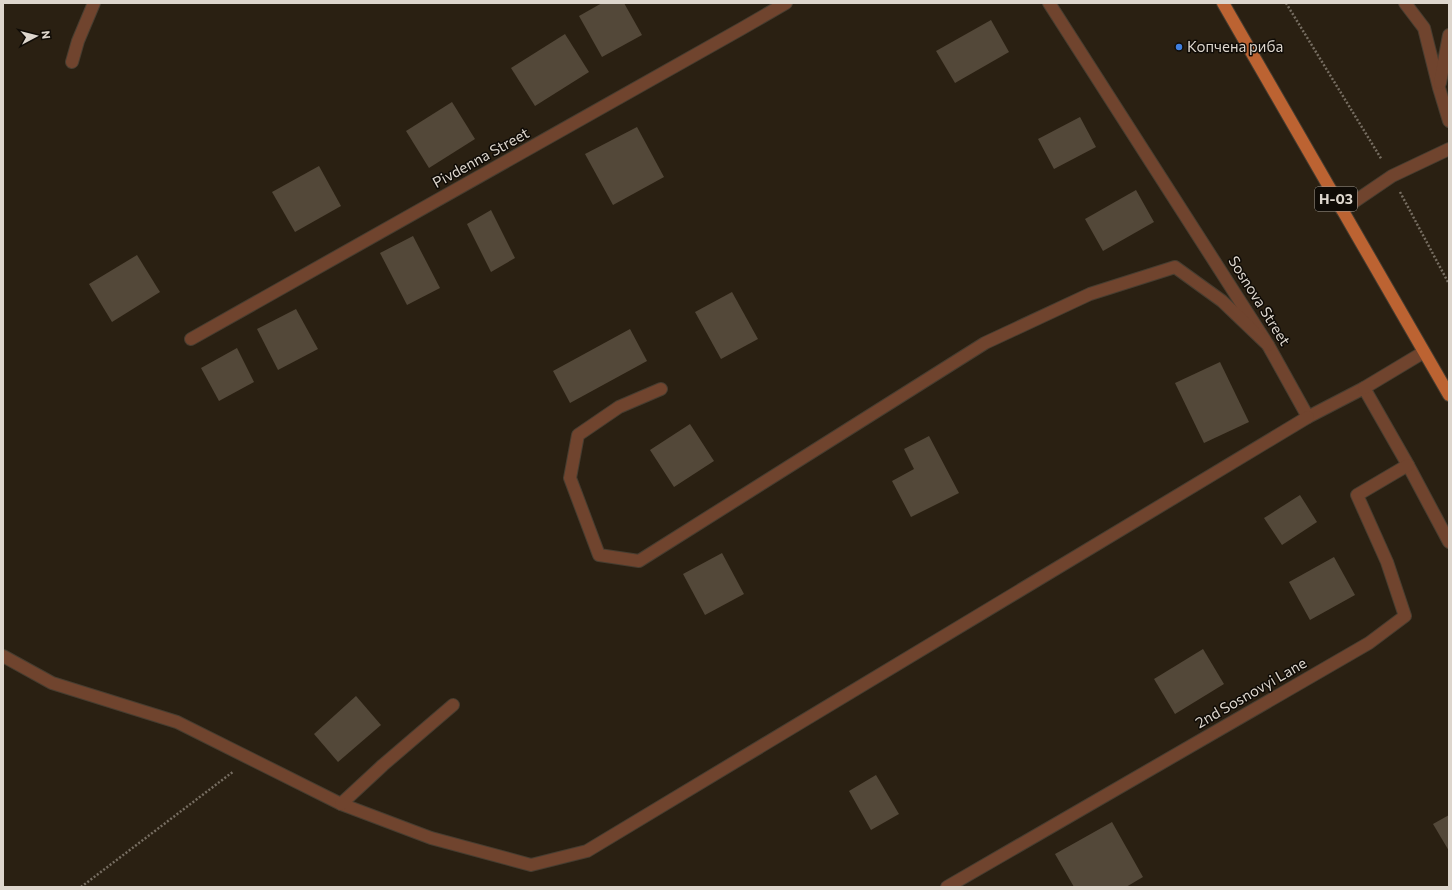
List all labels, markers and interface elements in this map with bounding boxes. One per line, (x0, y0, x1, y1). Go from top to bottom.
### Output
north arrow (16, 16, 56, 56)
text: N (39, 30, 53, 40)
place label: Копчена риба (1187, 37, 1283, 55)
marker: Копчена риба (1174, 42, 1184, 52)
street label: Pivdenna Street (429, 123, 532, 191)
road number: Н-03 (1315, 187, 1357, 211)
street label: Sosnova Street (1225, 252, 1295, 349)
street label: 2nd Sosnovyi Lane (1192, 653, 1309, 731)

